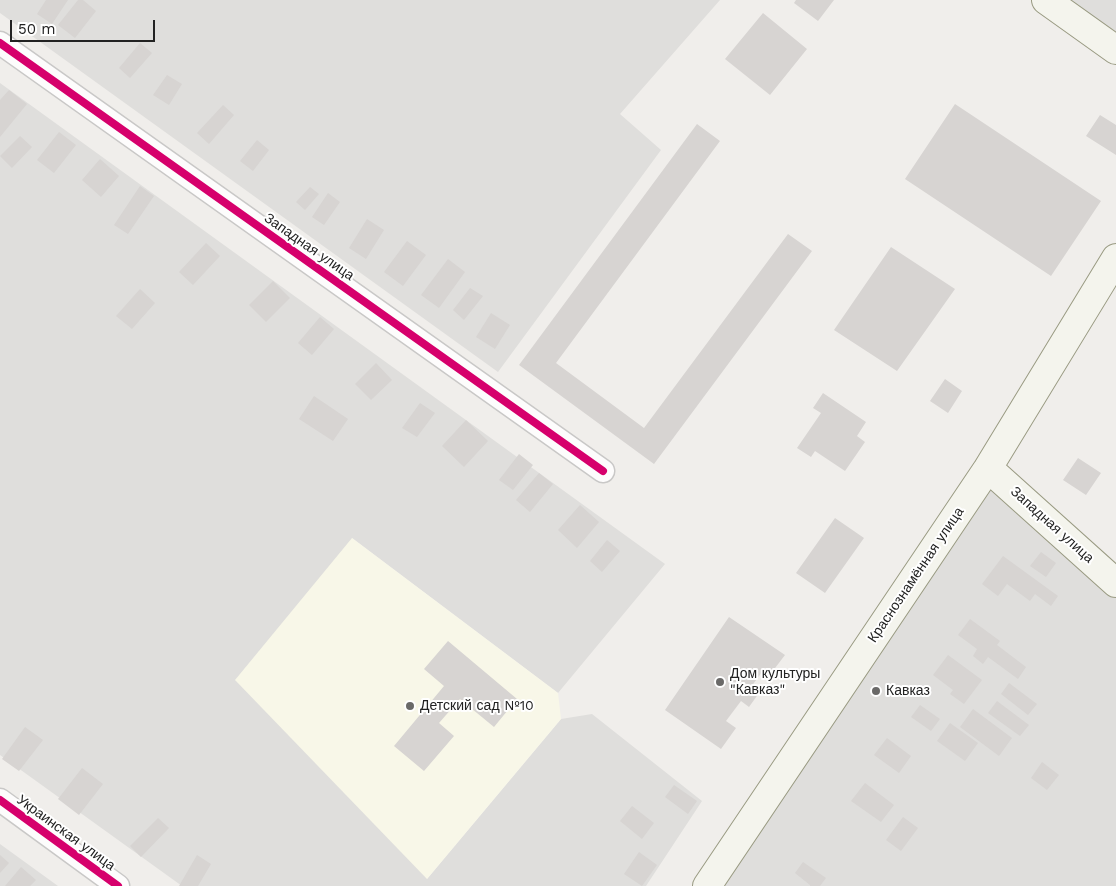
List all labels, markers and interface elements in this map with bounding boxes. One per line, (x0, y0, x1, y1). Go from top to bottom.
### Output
scale bar (12, 10, 158, 42)
text: 50 m (18, 20, 55, 38)
street label: Западная улица (261, 210, 357, 284)
street label: Западная улица (1007, 483, 1097, 567)
street label: Краснознамённая улица (864, 504, 968, 646)
place label: Дом культуры "Кавказ" (730, 666, 820, 699)
marker: Дом культуры "Кавказ" (714, 676, 726, 688)
place label: Кавказ (886, 683, 930, 699)
marker: Кавказ (870, 685, 882, 697)
place label: Детский сад №10 (420, 698, 534, 714)
marker: Детский сад №10 (404, 700, 416, 712)
street label: Украинская улица (14, 792, 118, 874)

